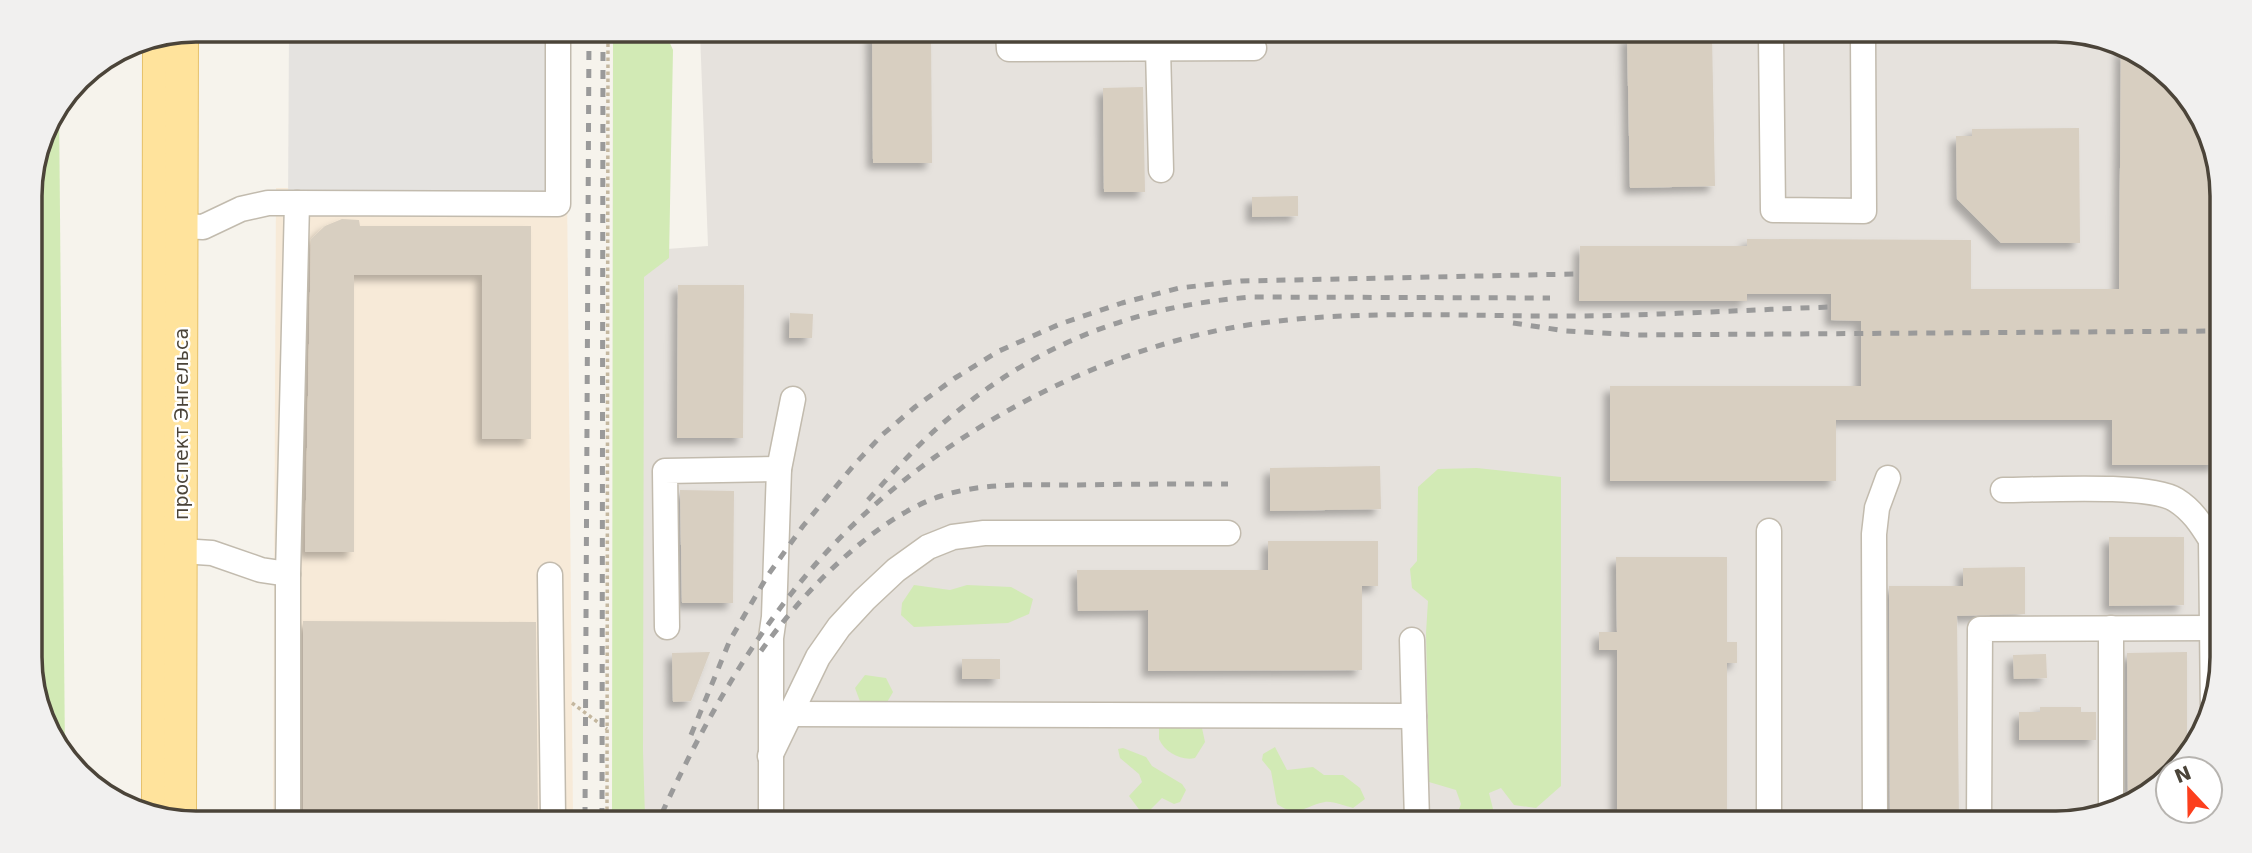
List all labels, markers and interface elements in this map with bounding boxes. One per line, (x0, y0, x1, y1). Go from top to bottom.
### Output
street label: проспект Энгельса (170, 328, 192, 520)
north arrow (2154, 755, 2224, 825)
text: N (2171, 761, 2194, 787)

